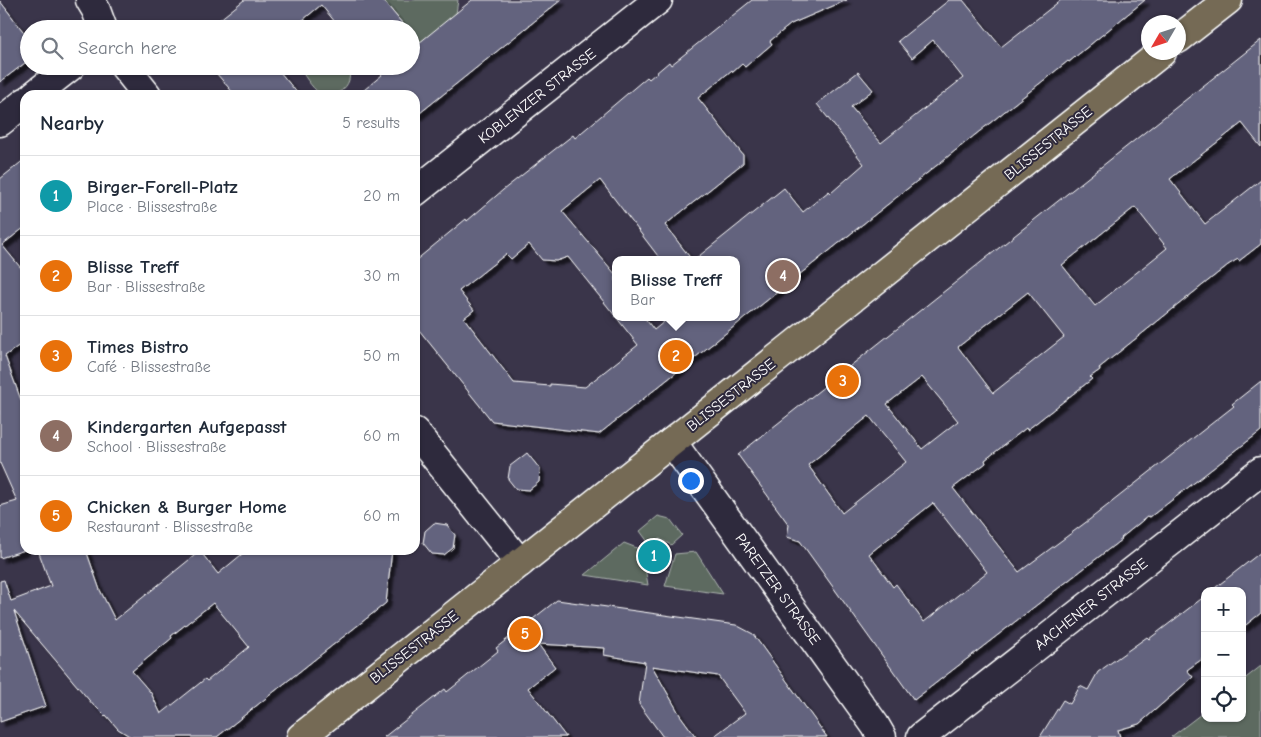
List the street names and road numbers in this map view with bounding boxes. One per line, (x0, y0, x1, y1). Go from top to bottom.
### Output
street label: KOBLENZER STRASSE (475, 44, 599, 148)
street label: BLISSESTRASSE (1001, 102, 1095, 184)
street label: BLISSESTRASSE (683, 355, 779, 435)
street label: PARETZER STRASSE (732, 530, 824, 648)
street label: AACHENER STRASSE (1031, 554, 1151, 654)
street label: BLISSESTRASSE (366, 607, 462, 687)

